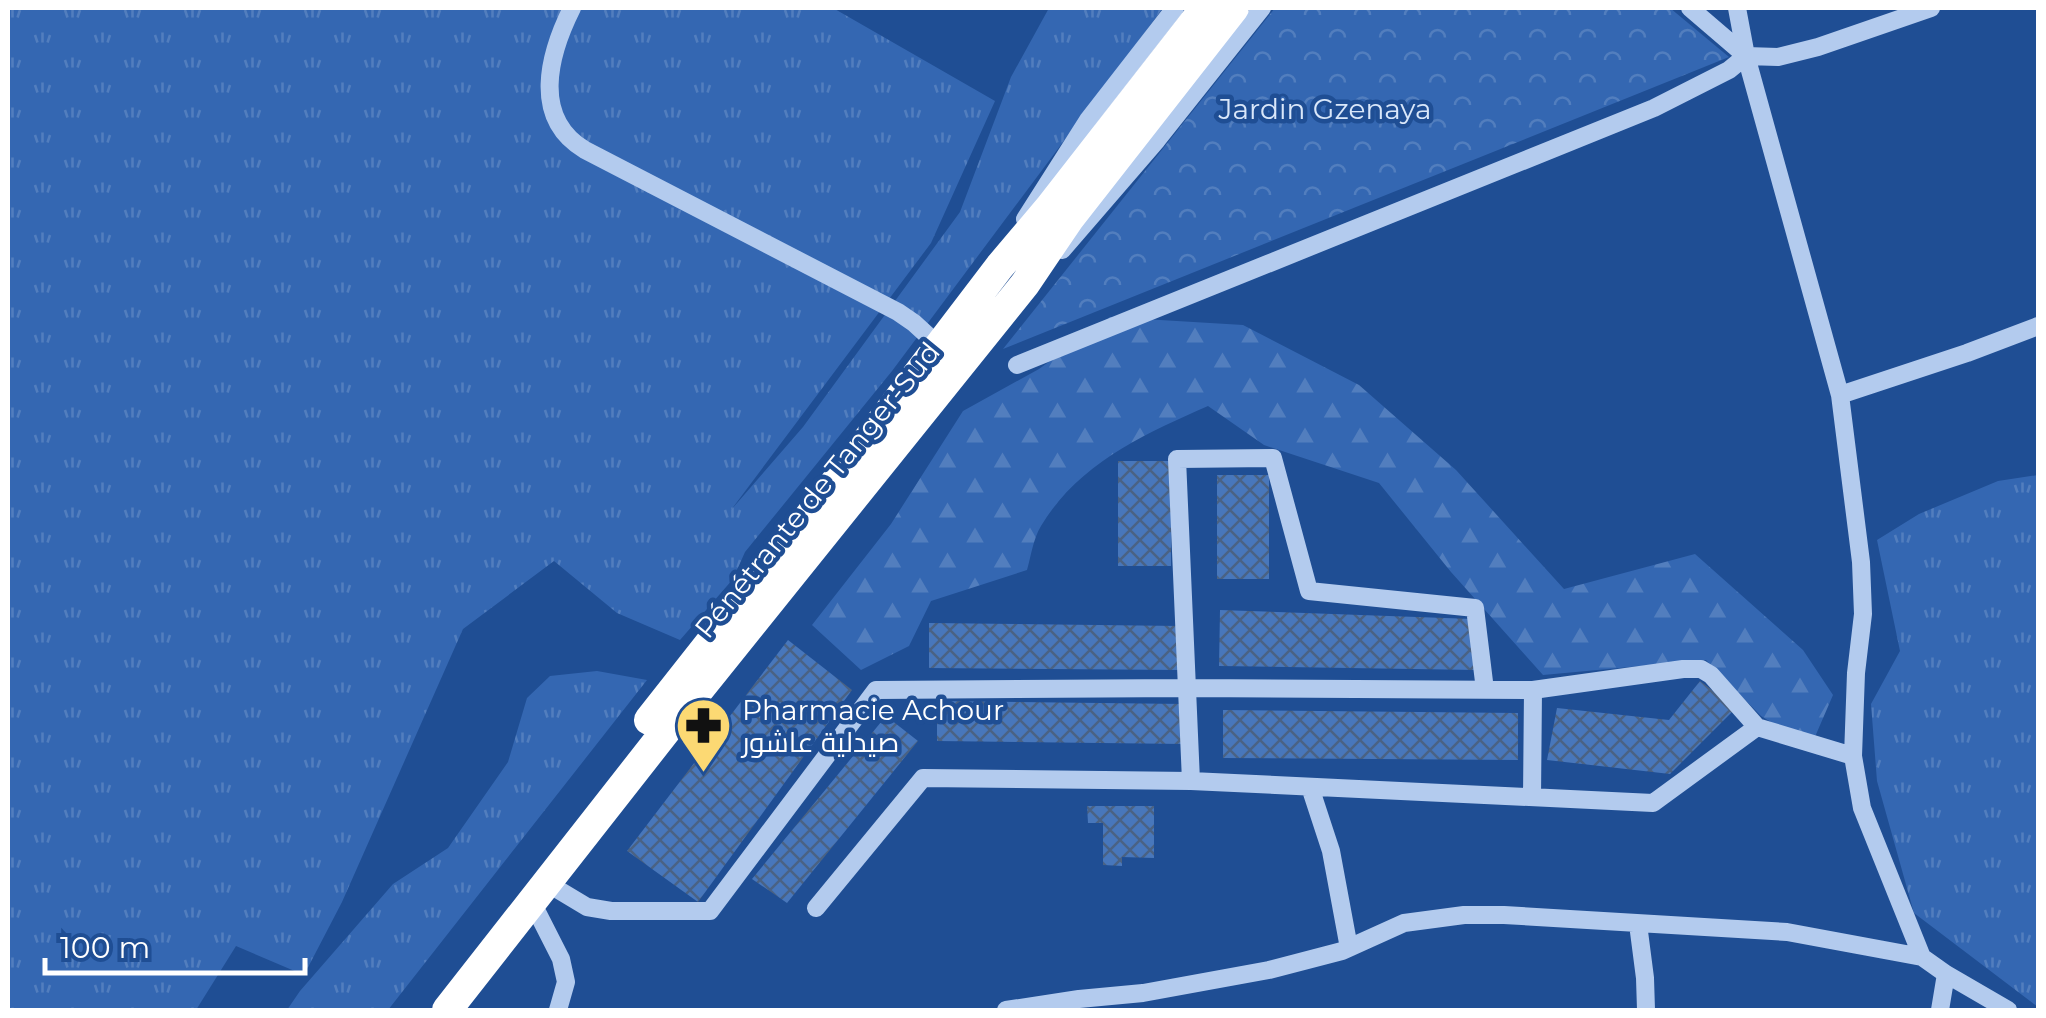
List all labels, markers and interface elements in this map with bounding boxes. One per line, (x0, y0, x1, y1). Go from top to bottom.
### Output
park label: Jardin Gzenaya (1218, 92, 1431, 126)
street label: Pénétrante de Tanger-Sud (687, 335, 947, 645)
place label: Pharmacie Achour صيدلية عاشور (740, 693, 1004, 759)
pharmacy icon: Pharmacie Achour صيدلية عاشور (673, 696, 733, 775)
scale bar (45, 913, 305, 975)
text: 100 m (60, 929, 150, 966)

